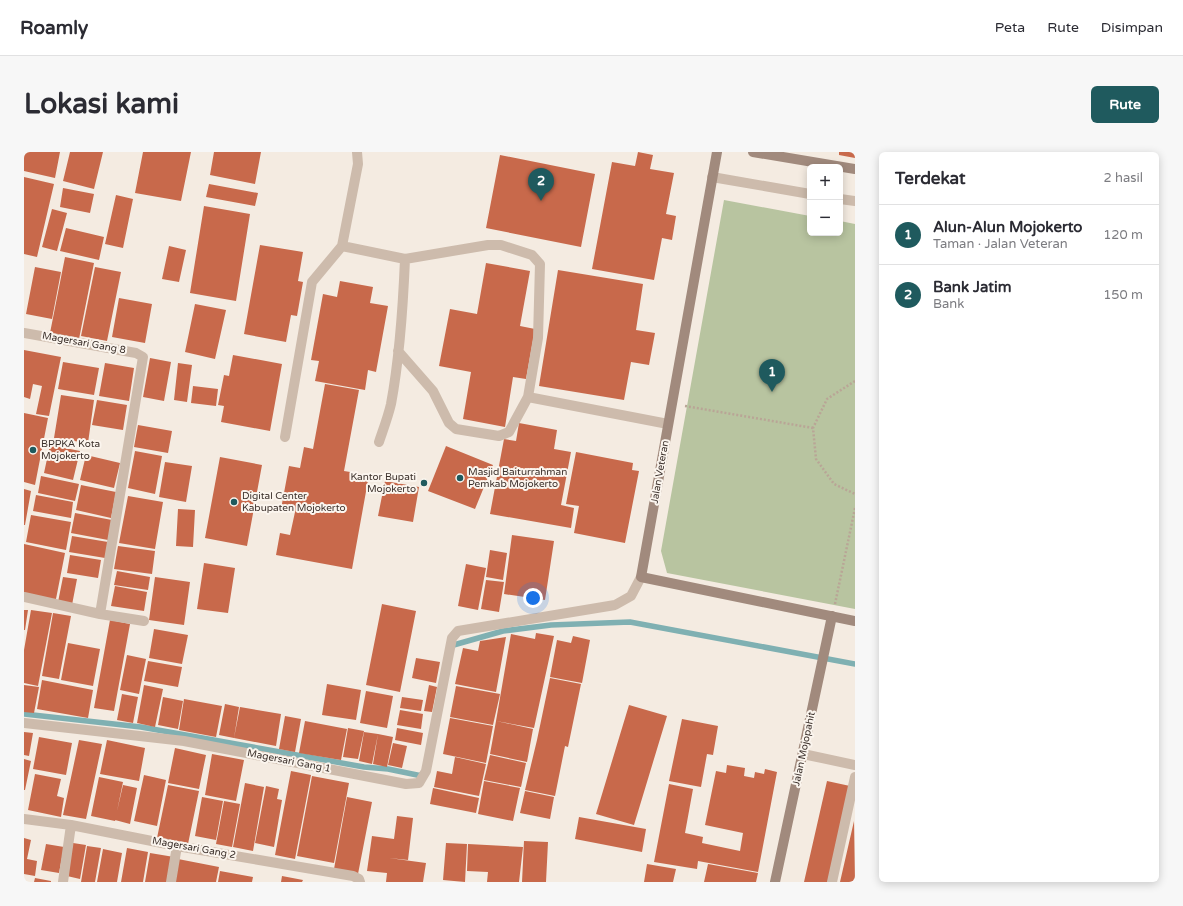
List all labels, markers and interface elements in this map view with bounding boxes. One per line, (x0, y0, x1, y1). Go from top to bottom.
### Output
text: Roamly (20, 17, 88, 39)
text: Peta (995, 19, 1025, 36)
text: Rute (1047, 19, 1079, 36)
text: Disimpan (1101, 19, 1163, 36)
button: Rute (1091, 86, 1159, 123)
text: Lokasi kami (24, 87, 179, 121)
map controls (807, 164, 843, 236)
button: + (807, 164, 843, 200)
pin: 2 (528, 168, 554, 201)
text: Terdekat (895, 168, 965, 189)
text: 2 hasil (1104, 170, 1143, 186)
button: − (807, 200, 843, 236)
text: Alun-Alun Mojokerto (933, 218, 1082, 236)
text: 1 (904, 227, 912, 243)
text: 120 m (1103, 227, 1143, 243)
text: Taman · Jalan Veteran (933, 236, 1068, 252)
text: Bank Jatim (933, 278, 1012, 296)
text: 2 (904, 287, 912, 303)
text: 150 m (1103, 287, 1143, 303)
text: Bank (933, 296, 964, 312)
street label: Magersari Gang 8 (41, 330, 127, 356)
pin: 1 (759, 359, 785, 392)
place label: BPPKA Kota Mojokerto (41, 438, 100, 462)
street label: Jalan Veteran (649, 439, 671, 505)
marker: BPPKA Kota Mojokerto (28, 445, 38, 455)
place label: Masjid Baiturrahman Pemkab Mojokerto (468, 466, 567, 490)
place label: Kantor Bupati Mojokerto (350, 471, 416, 495)
marker: Masjid Baiturrahman Pemkab Mojokerto (455, 473, 465, 483)
marker: Kantor Bupati Mojokerto (419, 478, 429, 488)
place label: Digital Center Kabupaten Mojokerto (242, 490, 346, 514)
marker: Digital Center Kabupaten Mojokerto (229, 497, 239, 507)
your location (523, 588, 543, 608)
street label: Jalan Mojopahit (790, 711, 818, 787)
street label: Magersari Gang 1 (246, 747, 332, 775)
street label: Magersari Gang 2 (151, 835, 237, 861)

